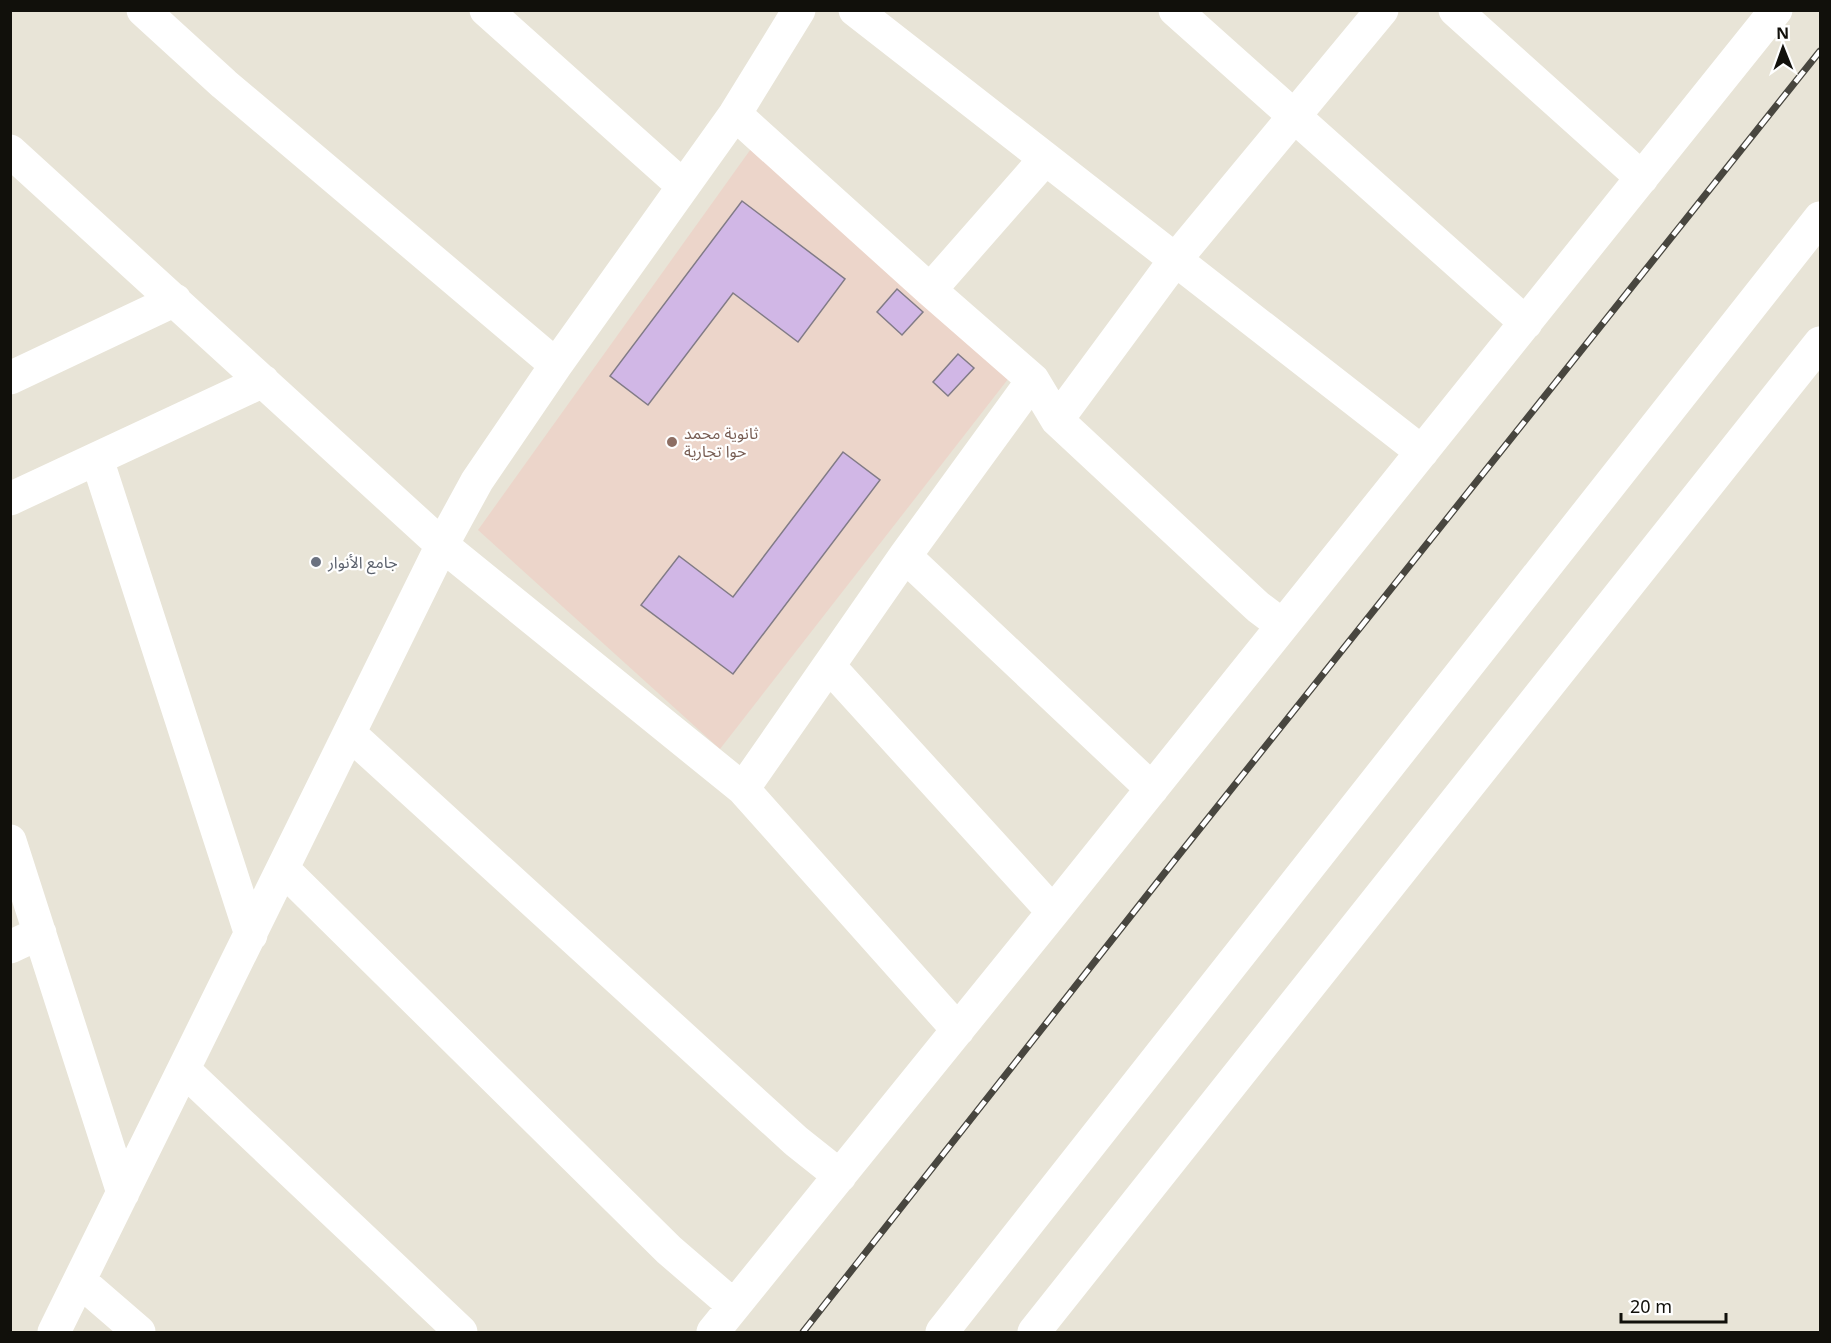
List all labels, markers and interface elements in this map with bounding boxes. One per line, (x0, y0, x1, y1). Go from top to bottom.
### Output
north arrow (1753, 18, 1813, 78)
text: N (1776, 22, 1789, 44)
place label: ثانوية محمد حوا تجارية (684, 422, 759, 462)
marker: ثانوية محمد حوا تجارية (665, 435, 679, 449)
place label: جامع الأنوار (327, 551, 398, 575)
marker: جامع الأنوار (309, 555, 323, 569)
scale bar (1621, 1286, 1726, 1324)
text: 20 m (1630, 1294, 1672, 1318)

